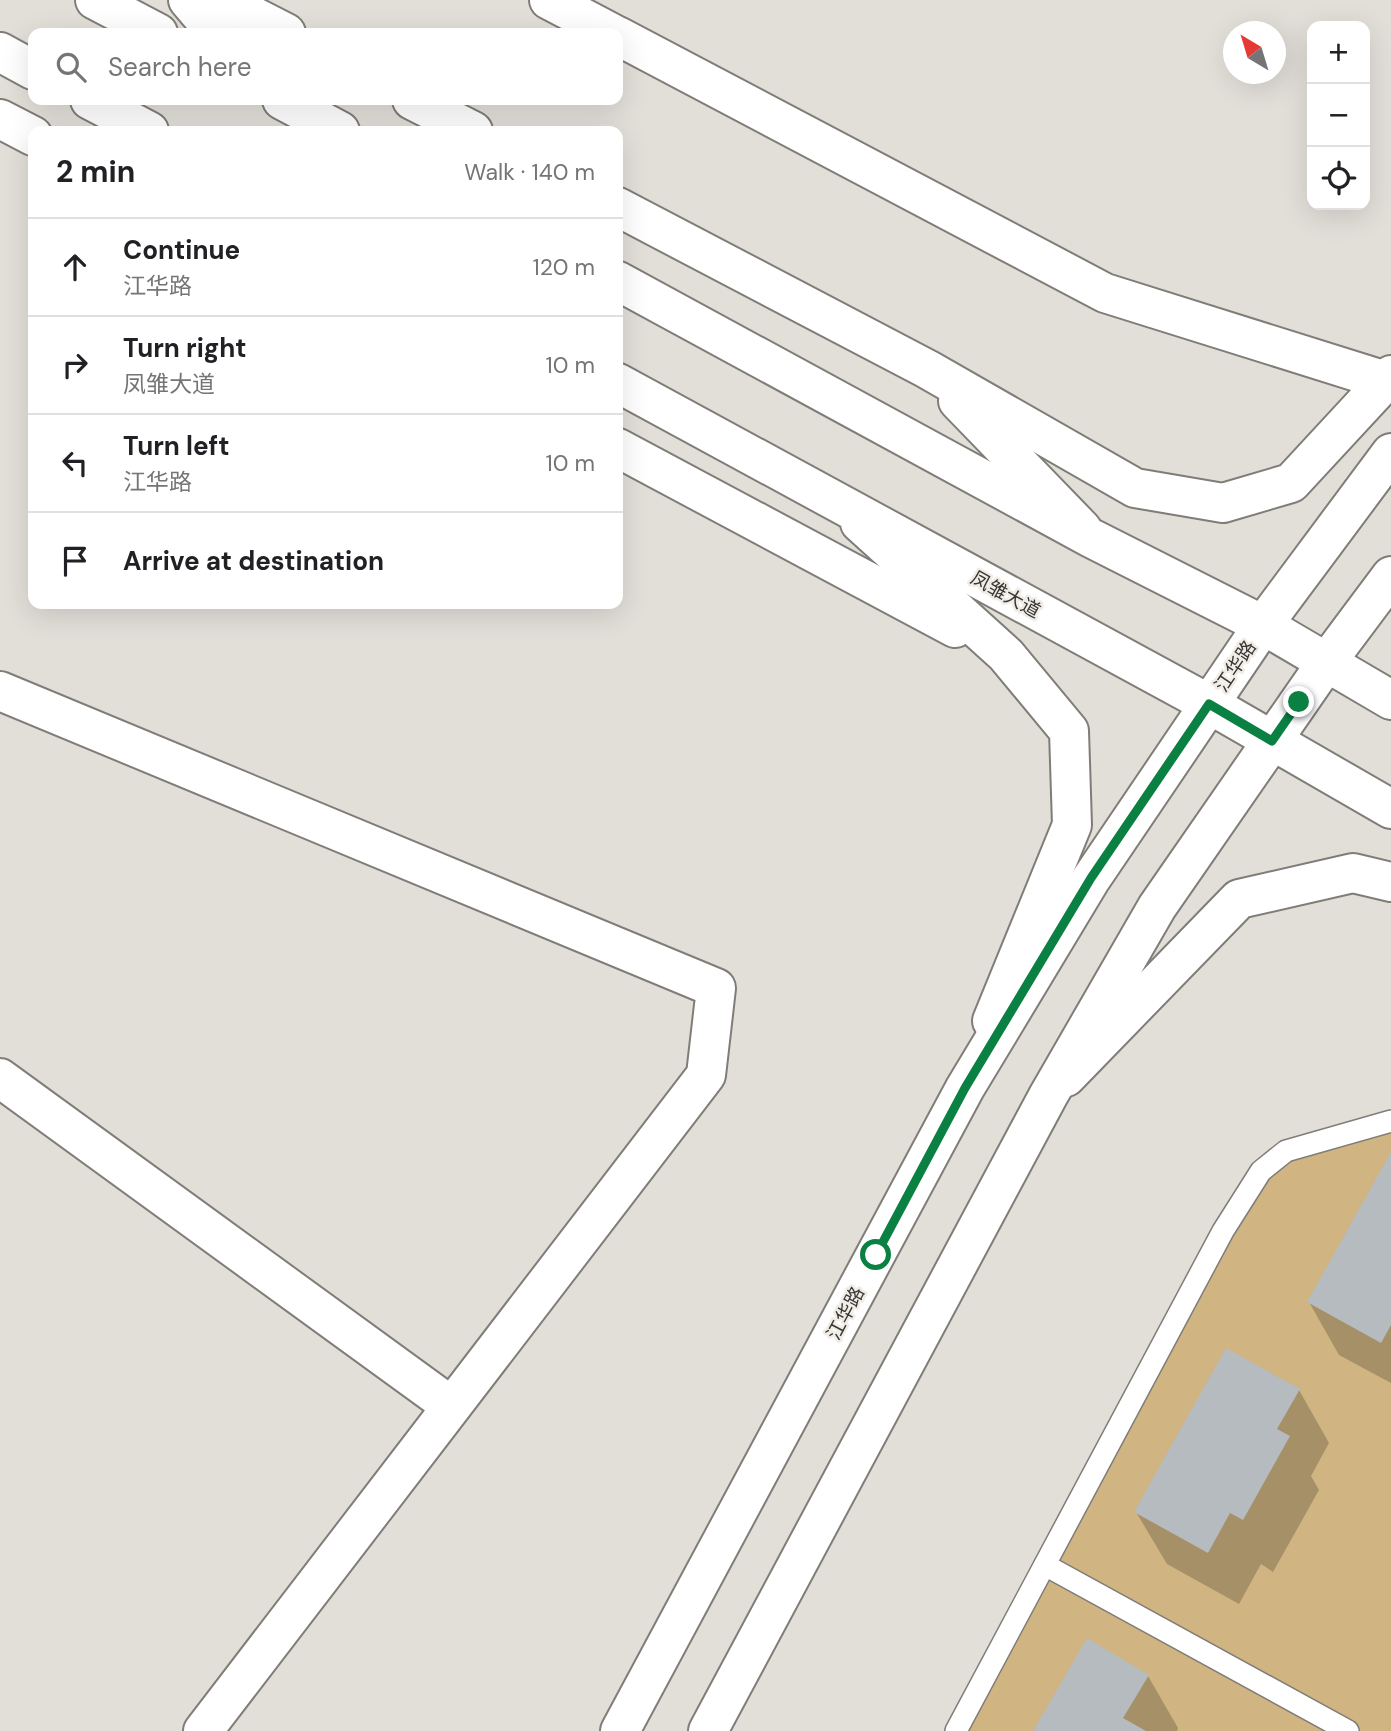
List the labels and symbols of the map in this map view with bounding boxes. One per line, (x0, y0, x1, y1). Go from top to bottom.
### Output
north arrow (1223, 21, 1286, 84)
street label: 凤雏大道 (966, 565, 1045, 624)
street label: 江华路 (1209, 636, 1262, 697)
route end (1283, 686, 1314, 717)
route start (860, 1239, 891, 1270)
street label: 江华路 (821, 1282, 870, 1344)

